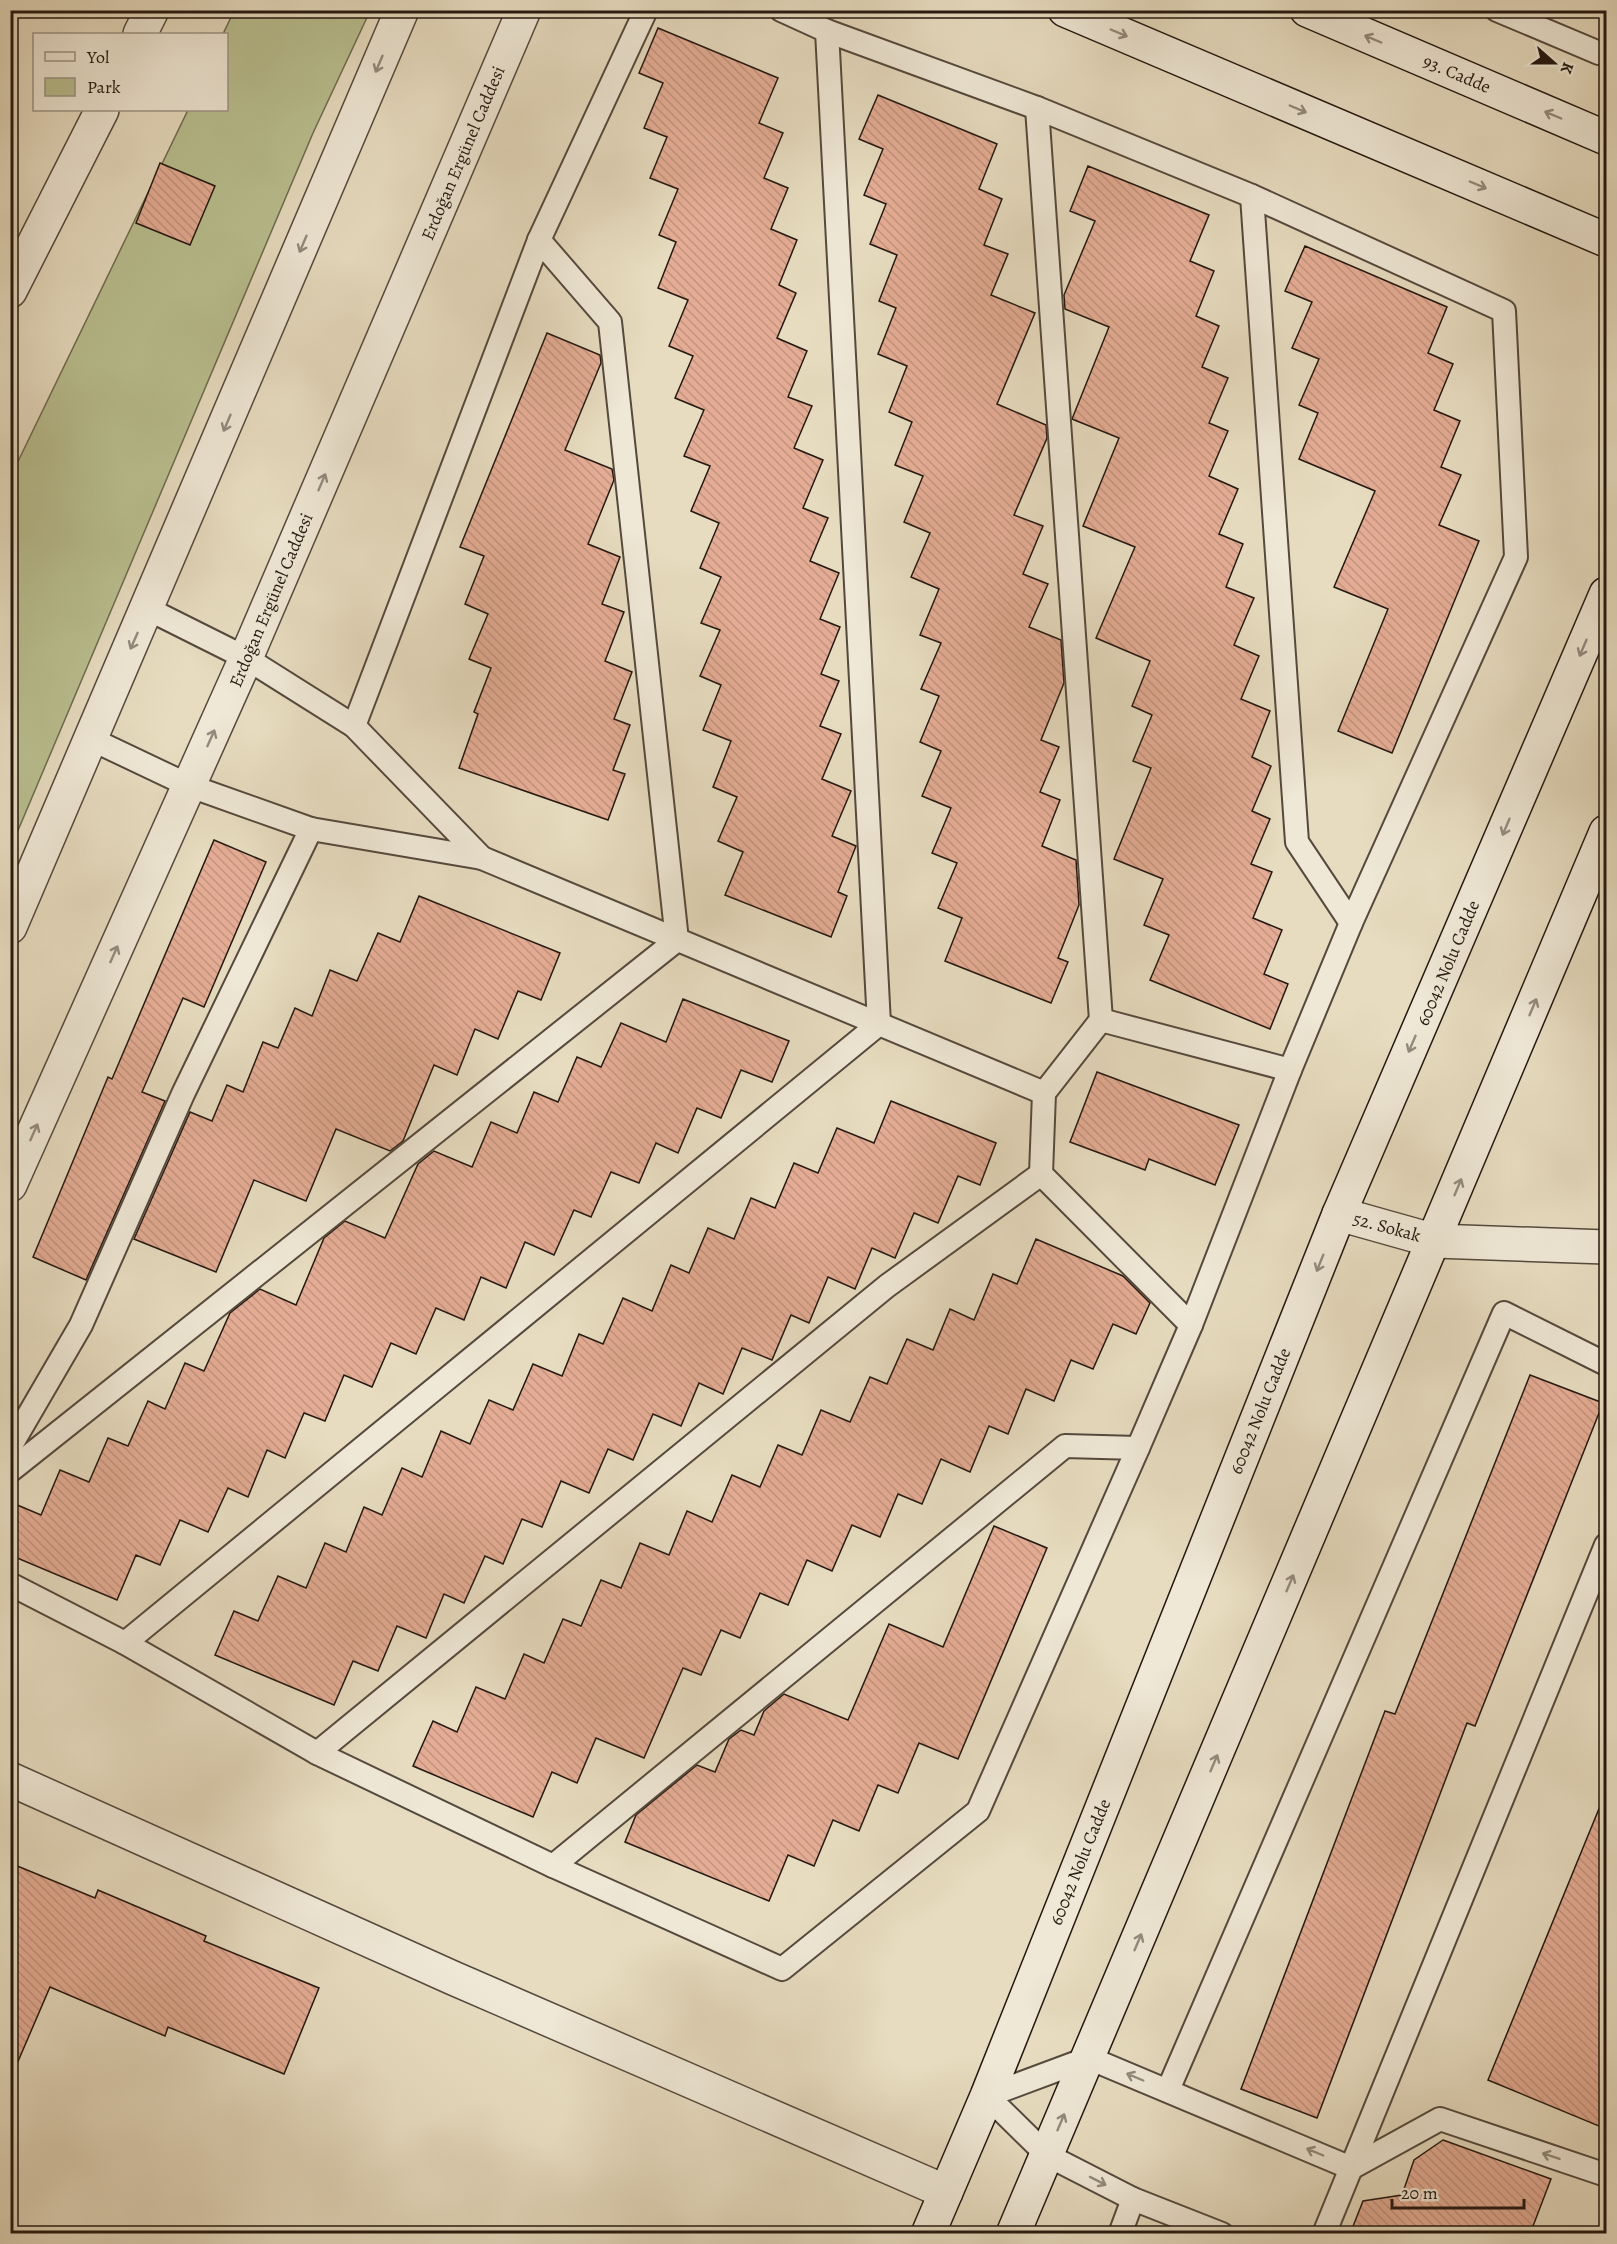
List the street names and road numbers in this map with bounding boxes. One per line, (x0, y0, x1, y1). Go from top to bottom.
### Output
street label: 93. Cadde (1419, 49, 1495, 99)
street label: Erdoğan Ergünel Caddesi (415, 62, 511, 244)
street label: Erdoğan Ergünel Caddesi (223, 509, 319, 691)
street label: 60042 Nolu Cadde (1411, 897, 1485, 1029)
street label: 52. Sokak (1351, 1206, 1423, 1248)
street label: 60042 Nolu Cadde (1224, 1344, 1296, 1478)
street label: 60042 Nolu Cadde (1044, 1795, 1116, 1929)

